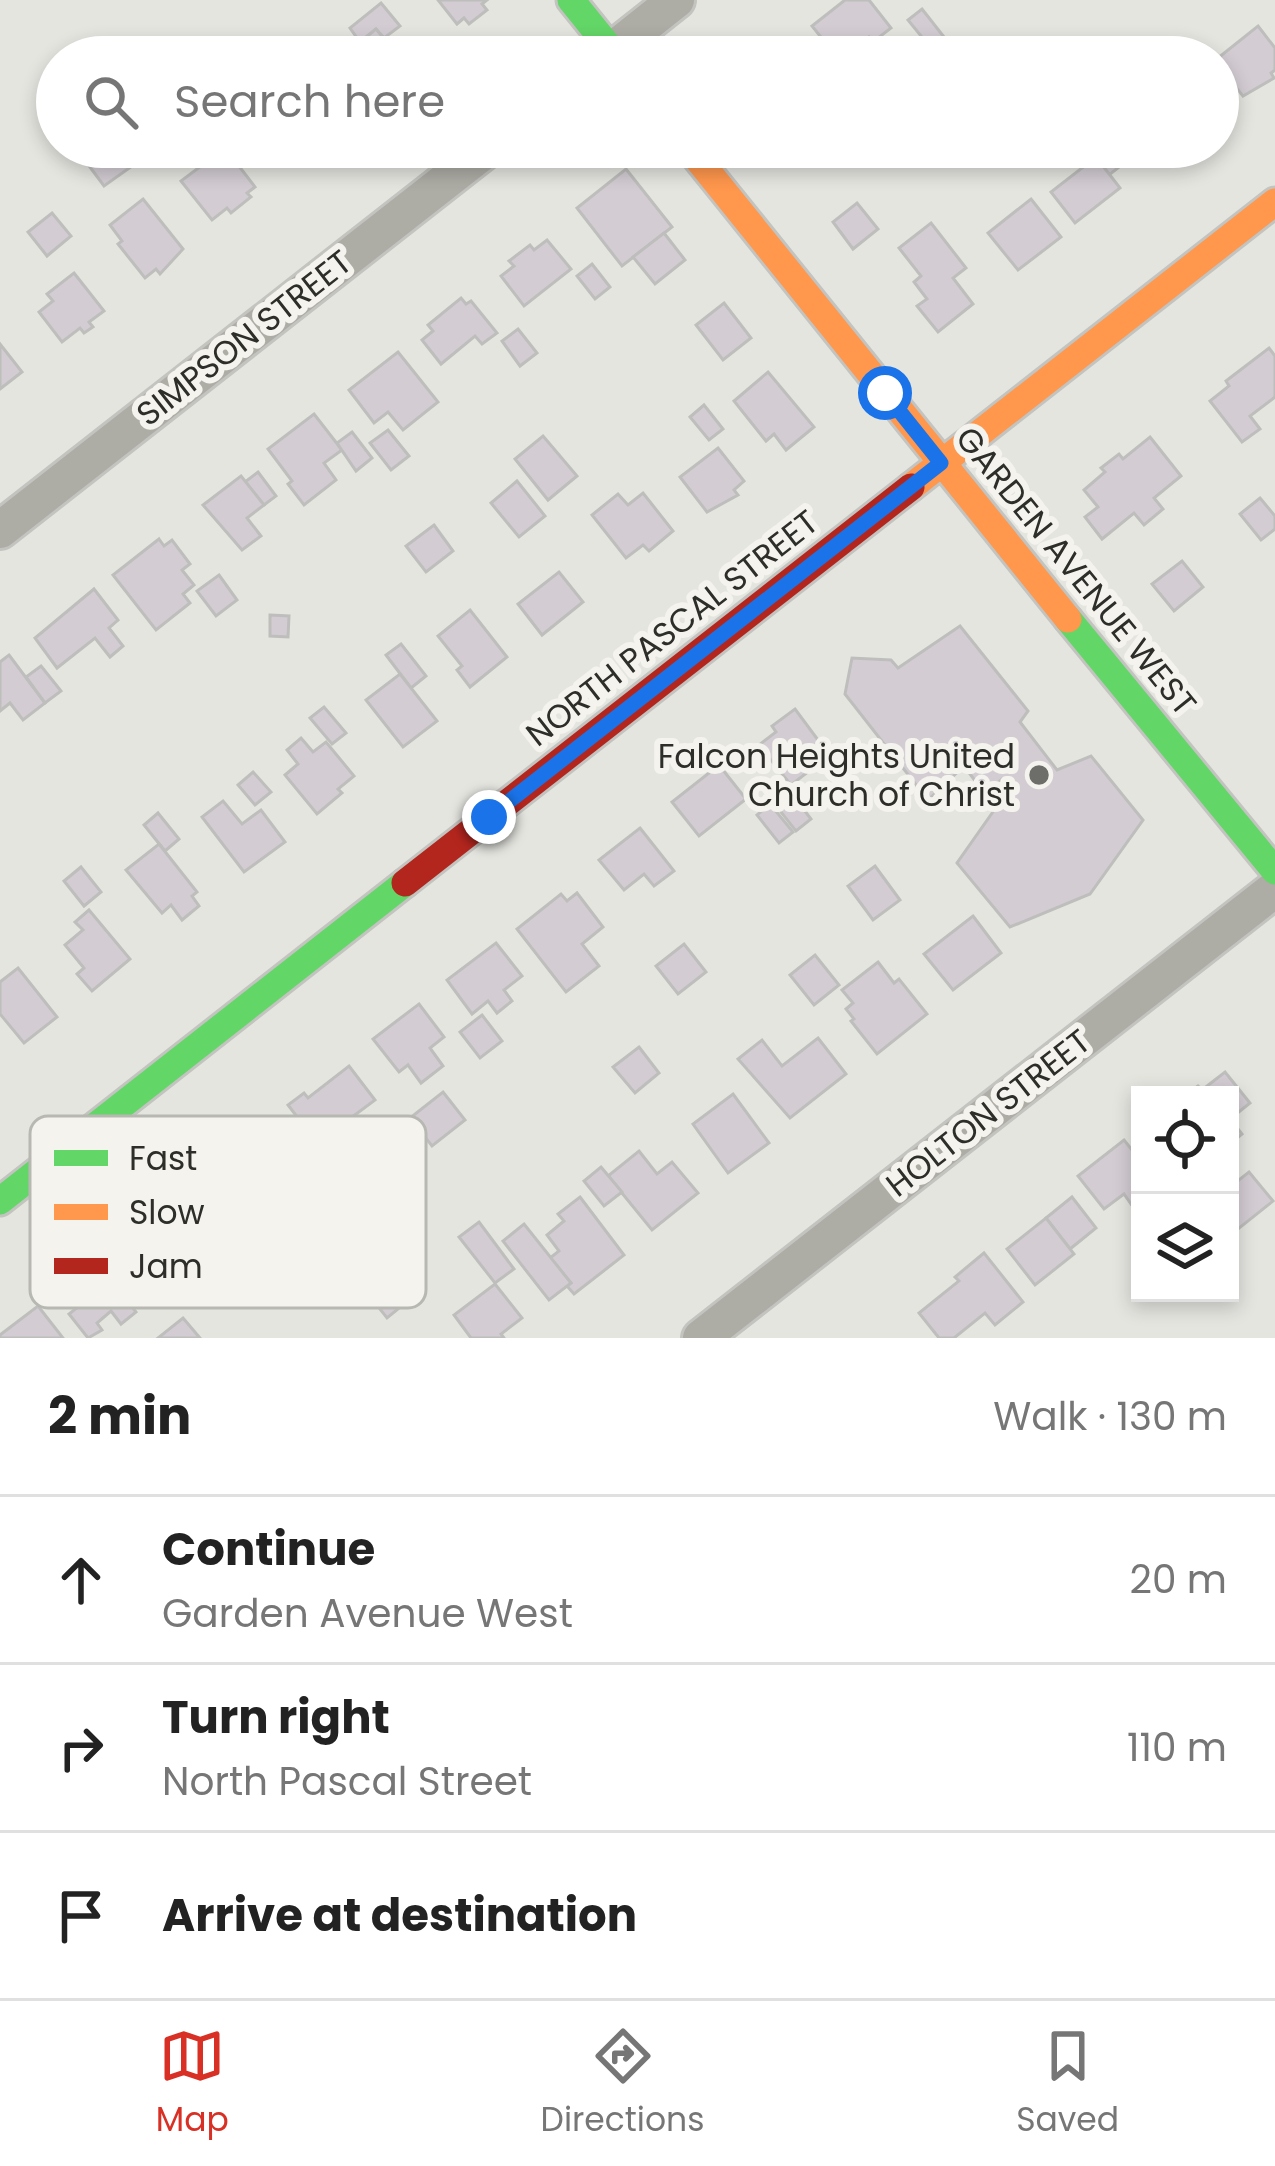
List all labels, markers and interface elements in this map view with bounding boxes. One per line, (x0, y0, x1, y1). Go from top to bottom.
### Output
search box (36, 36, 1239, 168)
icon: search (78, 69, 144, 135)
text: Search here (174, 70, 445, 133)
street label: SIMPSON STREET (127, 239, 361, 437)
route start (858, 366, 912, 420)
street label: GARDEN AVENUE WEST (945, 417, 1207, 725)
street label: NORTH PASCAL STREET (516, 499, 828, 757)
place label: Falcon Heights United Church of Christ (658, 733, 1015, 818)
marker: Falcon Heights United Church of Christ (1026, 762, 1052, 788)
route end (462, 790, 516, 844)
street label: HOLTON STREET (876, 1018, 1100, 1208)
map controls (1131, 1086, 1239, 1302)
button: locate (1131, 1086, 1239, 1194)
legend (30, 1116, 426, 1308)
text: Fast (129, 1135, 197, 1182)
text: Slow (129, 1189, 205, 1236)
button: layers (1131, 1194, 1239, 1302)
text: Jam (129, 1243, 203, 1290)
text: 2 min (48, 1380, 191, 1452)
text: Walk · 130 m (993, 1389, 1227, 1444)
text: Continue (162, 1518, 375, 1581)
icon: ahead (48, 1547, 114, 1613)
text: 20 m (1129, 1552, 1227, 1607)
text: Garden Avenue West (162, 1586, 573, 1641)
text: Turn right (162, 1686, 390, 1749)
icon: right (48, 1715, 114, 1781)
text: 110 m (1127, 1720, 1227, 1775)
text: North Pascal Street (162, 1754, 532, 1809)
icon: arrive (48, 1883, 114, 1949)
text: Arrive at destination (162, 1884, 637, 1947)
tab: Map (156, 2023, 229, 2145)
tab: Directions (541, 2023, 704, 2145)
tab: Saved (1016, 2023, 1119, 2145)

